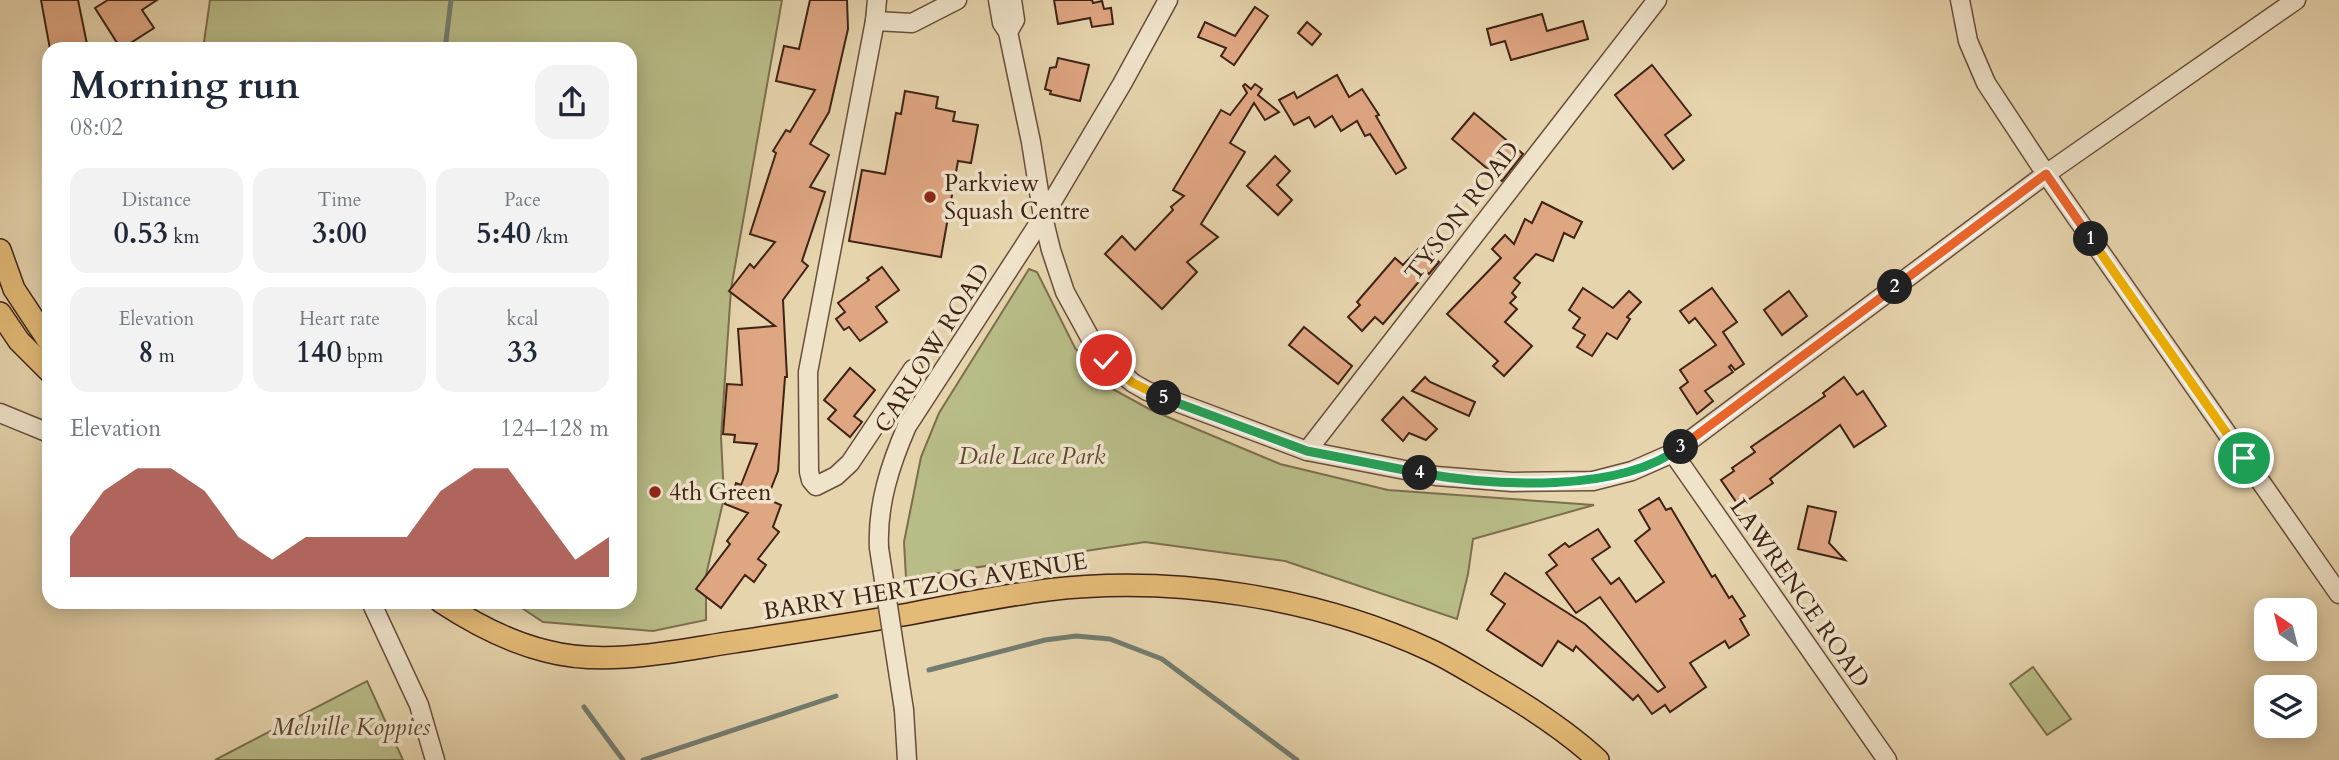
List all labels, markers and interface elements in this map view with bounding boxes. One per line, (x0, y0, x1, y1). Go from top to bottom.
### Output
text: Morning run (70, 60, 300, 112)
button: share (535, 65, 609, 139)
text: 08:02 (70, 112, 123, 143)
street label: TYSON ROAD (1397, 135, 1527, 288)
place label: Parkview Squash Centre (944, 167, 1090, 228)
text: Distance (122, 187, 191, 213)
text: Time (318, 187, 361, 213)
text: Pace (504, 187, 541, 213)
marker: Parkview Squash Centre (922, 189, 938, 205)
text: 0.53 (113, 213, 168, 254)
text: 3:00 (312, 213, 367, 254)
text: 5:40 (476, 213, 531, 254)
pin: 1 (2074, 222, 2108, 256)
text: km (168, 224, 200, 250)
text: /km (531, 224, 569, 250)
text: 1 (2086, 225, 2095, 251)
street label: CARLOW ROAD (867, 257, 998, 439)
pin: 2 (1878, 270, 1912, 304)
text: 2 (1890, 273, 1899, 299)
text: Elevation (119, 306, 194, 332)
text: Heart rate (299, 306, 380, 332)
text: kcal (507, 306, 538, 332)
pin (1076, 330, 1136, 390)
text: 8 (138, 332, 154, 373)
text: 140 (296, 332, 342, 373)
text: 33 (507, 332, 538, 373)
icon: check (1087, 341, 1125, 379)
text: m (154, 343, 175, 369)
text: bpm (342, 343, 383, 369)
pin: 5 (1146, 380, 1182, 416)
text: 5 (1159, 384, 1168, 410)
text: Elevation (70, 413, 161, 444)
text: 124–128 m (500, 413, 609, 444)
pin (2214, 428, 2274, 488)
pin: 3 (1664, 430, 1698, 464)
text: 3 (1676, 433, 1685, 459)
icon: arrive (2225, 439, 2263, 477)
park label: Dale Lace Park (959, 440, 1106, 473)
pin: 4 (1402, 456, 1438, 490)
text: 4 (1415, 459, 1424, 485)
place label: 4th Green (669, 476, 772, 509)
marker: 4th Green (647, 484, 663, 500)
street label: LAWRENCE ROAD (1722, 492, 1877, 694)
street label: BARRY HERTZOG AVENUE (761, 545, 1090, 628)
north arrow (2254, 598, 2317, 662)
map controls (2254, 598, 2317, 738)
button: layers (2254, 675, 2317, 738)
park label: Melville Koppies (272, 711, 430, 744)

